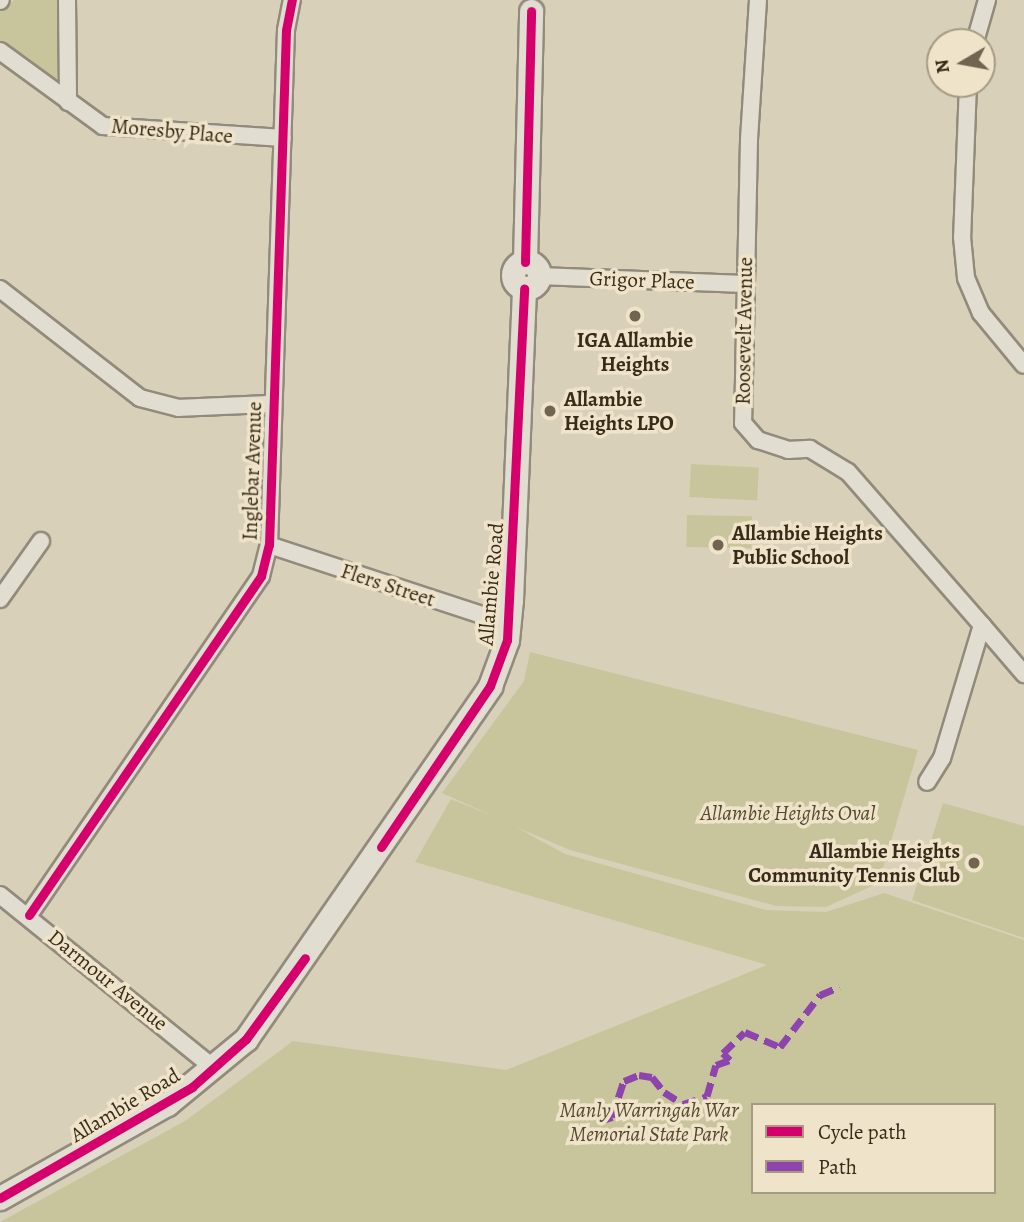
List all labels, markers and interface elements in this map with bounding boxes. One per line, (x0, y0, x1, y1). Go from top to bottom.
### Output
north arrow (926, 28, 996, 98)
text: N (928, 57, 956, 75)
street label: Moresby Place (110, 113, 234, 149)
street label: Roosevelt Avenue (730, 257, 758, 405)
street label: Grigor Place (589, 266, 695, 294)
marker: IGA Allambie Heights (627, 308, 643, 324)
place label: IGA Allambie Heights (577, 327, 693, 377)
place label: Allambie Heights LPO (564, 386, 674, 436)
street label: Inglebar Avenue (237, 401, 267, 541)
marker: Allambie Heights LPO (542, 403, 558, 419)
place label: Allambie Heights Public School (732, 520, 883, 570)
street label: Allambie Road (473, 522, 509, 646)
marker: Allambie Heights Public School (710, 537, 726, 553)
street label: Flers Street (338, 558, 438, 612)
park label: Allambie Heights Oval (701, 800, 875, 826)
place label: Allambie Heights Community Tennis Club (748, 838, 960, 888)
marker: Allambie Heights Community Tennis Club (966, 855, 982, 871)
street label: Darmour Avenue (43, 924, 173, 1036)
street label: Allambie Road (66, 1062, 184, 1148)
park label: Manly Warringah War Memorial State Park (559, 1097, 739, 1147)
legend (751, 1103, 996, 1194)
text: Cycle path (818, 1118, 907, 1146)
text: Path (818, 1153, 857, 1181)

